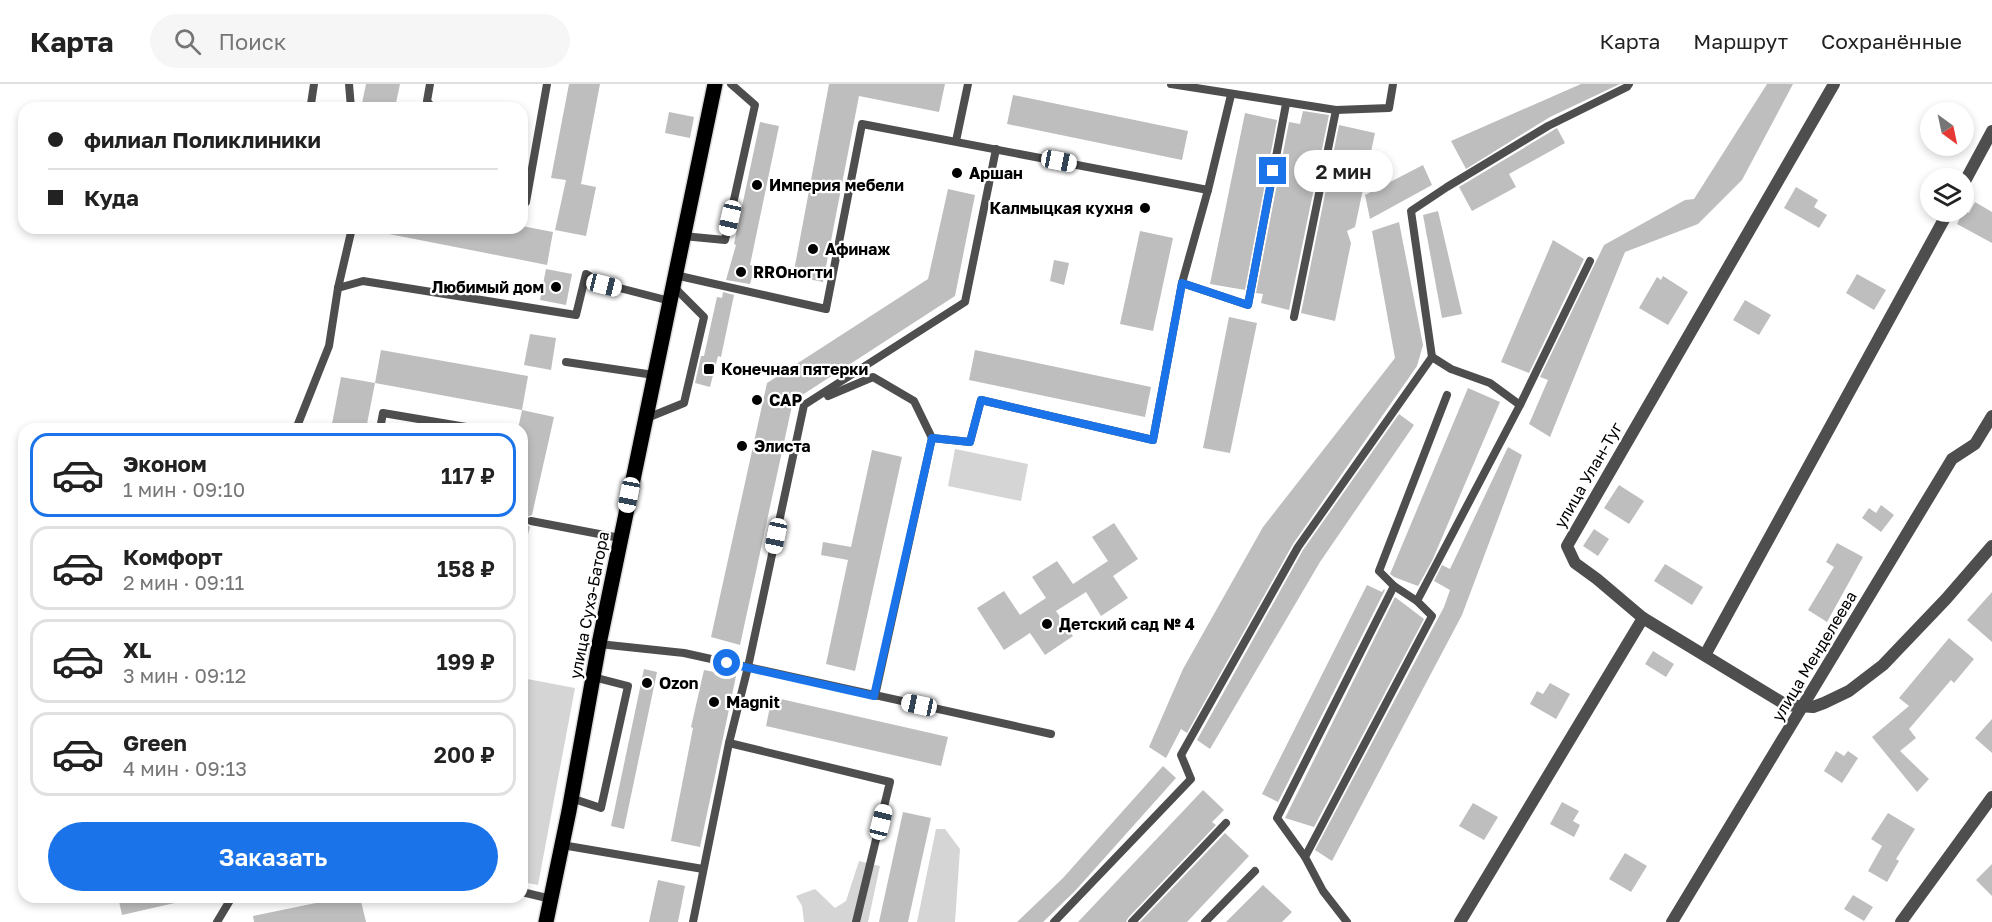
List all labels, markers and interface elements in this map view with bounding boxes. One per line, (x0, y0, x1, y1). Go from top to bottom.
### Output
search box (150, 14, 570, 68)
text: Карта (30, 25, 114, 58)
icon: search (171, 25, 204, 58)
text: Поиск (219, 28, 286, 55)
text: Карта (1599, 28, 1660, 54)
text: Маршрут (1693, 28, 1788, 54)
text: Сохранённые (1821, 28, 1962, 54)
north arrow (1920, 102, 1974, 156)
map controls (1920, 102, 1974, 222)
text: филиал Поликлиники (84, 126, 321, 153)
car (1040, 149, 1078, 173)
callout: 2 мин (1294, 150, 1393, 192)
route end (1259, 157, 1286, 184)
text: 2 мин (1316, 159, 1371, 183)
place label: Аршан (969, 163, 1023, 183)
marker: Аршан (950, 166, 964, 180)
button: layers (1920, 168, 1974, 222)
place label: Империя мебели (769, 175, 904, 195)
marker: Империя мебели (750, 178, 764, 192)
text: Куда (84, 184, 139, 211)
car (717, 198, 743, 238)
place label: Калмыцкая кухня (989, 198, 1133, 218)
marker: Калмыцкая кухня (1138, 201, 1152, 215)
place label: Афинаж (825, 239, 890, 259)
marker: Афинаж (806, 242, 820, 256)
place label: RROногти (753, 262, 833, 282)
marker: RROногти (734, 265, 748, 279)
car (584, 272, 624, 298)
place label: Любимый дом (432, 277, 544, 297)
marker: Любимый дом (549, 280, 563, 294)
place label: Конечная пятерки (721, 359, 868, 379)
marker: Конечная пятерки (702, 362, 716, 376)
place label: САР (769, 390, 802, 410)
marker: САР (750, 393, 764, 407)
street label: улица Улан-Туг (1550, 418, 1627, 532)
place label: Элиста (754, 436, 811, 456)
marker: Элиста (735, 439, 749, 453)
icon: car (51, 448, 105, 502)
text: Эконом (123, 450, 207, 477)
text: 117 ₽ (441, 462, 495, 489)
car (617, 476, 641, 514)
text: 1 мин · 09:10 (123, 477, 245, 501)
car (763, 517, 789, 555)
street label: улица Сухэ-Батора (565, 529, 613, 681)
icon: car (51, 541, 105, 595)
text: Комфорт (123, 543, 223, 570)
text: 158 ₽ (437, 555, 495, 582)
text: 2 мин · 09:11 (123, 570, 244, 594)
street label: улица Менделеева (1767, 587, 1861, 725)
place label: Детский сад № 4 (1059, 614, 1195, 634)
marker: Детский сад № 4 (1040, 617, 1054, 631)
icon: car (51, 634, 105, 688)
text: XL (123, 636, 151, 663)
text: 199 ₽ (436, 648, 495, 675)
route start (713, 649, 740, 676)
text: 3 мин · 09:12 (123, 663, 246, 687)
place label: Ozon (659, 673, 699, 693)
marker: Ozon (640, 676, 654, 690)
place label: Magnit (726, 692, 780, 712)
car (900, 692, 938, 718)
marker: Magnit (707, 695, 721, 709)
icon: car (51, 727, 105, 781)
text: Green (123, 729, 187, 756)
text: 200 ₽ (434, 741, 495, 768)
text: 4 мин · 09:13 (123, 756, 247, 780)
car (868, 802, 894, 842)
button: Заказать (48, 822, 498, 891)

